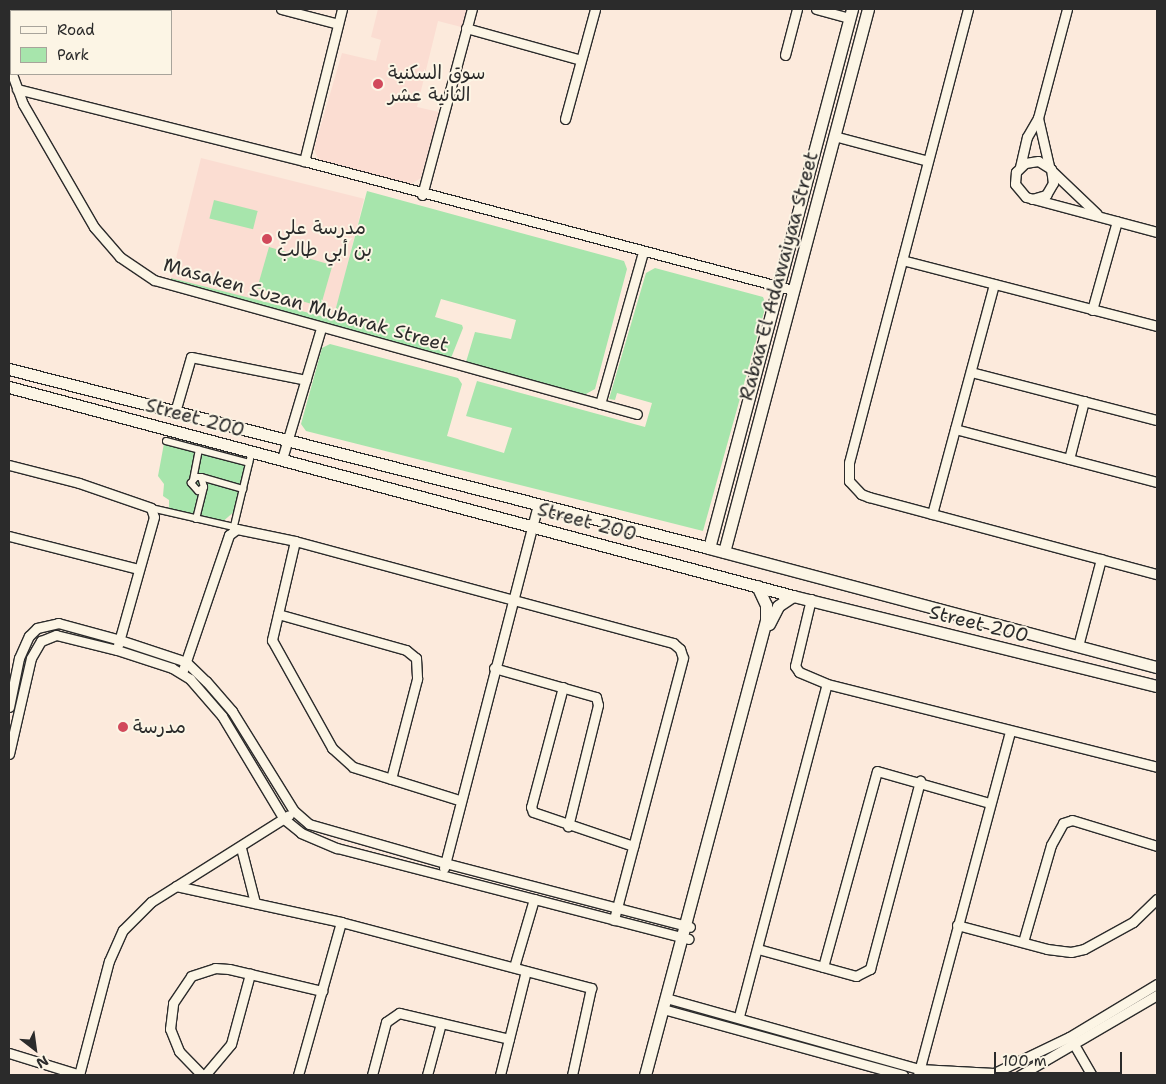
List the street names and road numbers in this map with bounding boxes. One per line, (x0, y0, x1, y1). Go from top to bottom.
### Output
street label: Rabaa El Adawaiyaa Street (735, 149, 823, 403)
street label: Masaken Suzan Mubarak Street (161, 253, 451, 357)
street label: Street 200 (143, 394, 247, 442)
street label: Street 200 (535, 498, 639, 546)
street label: Street 200 (927, 601, 1031, 647)

